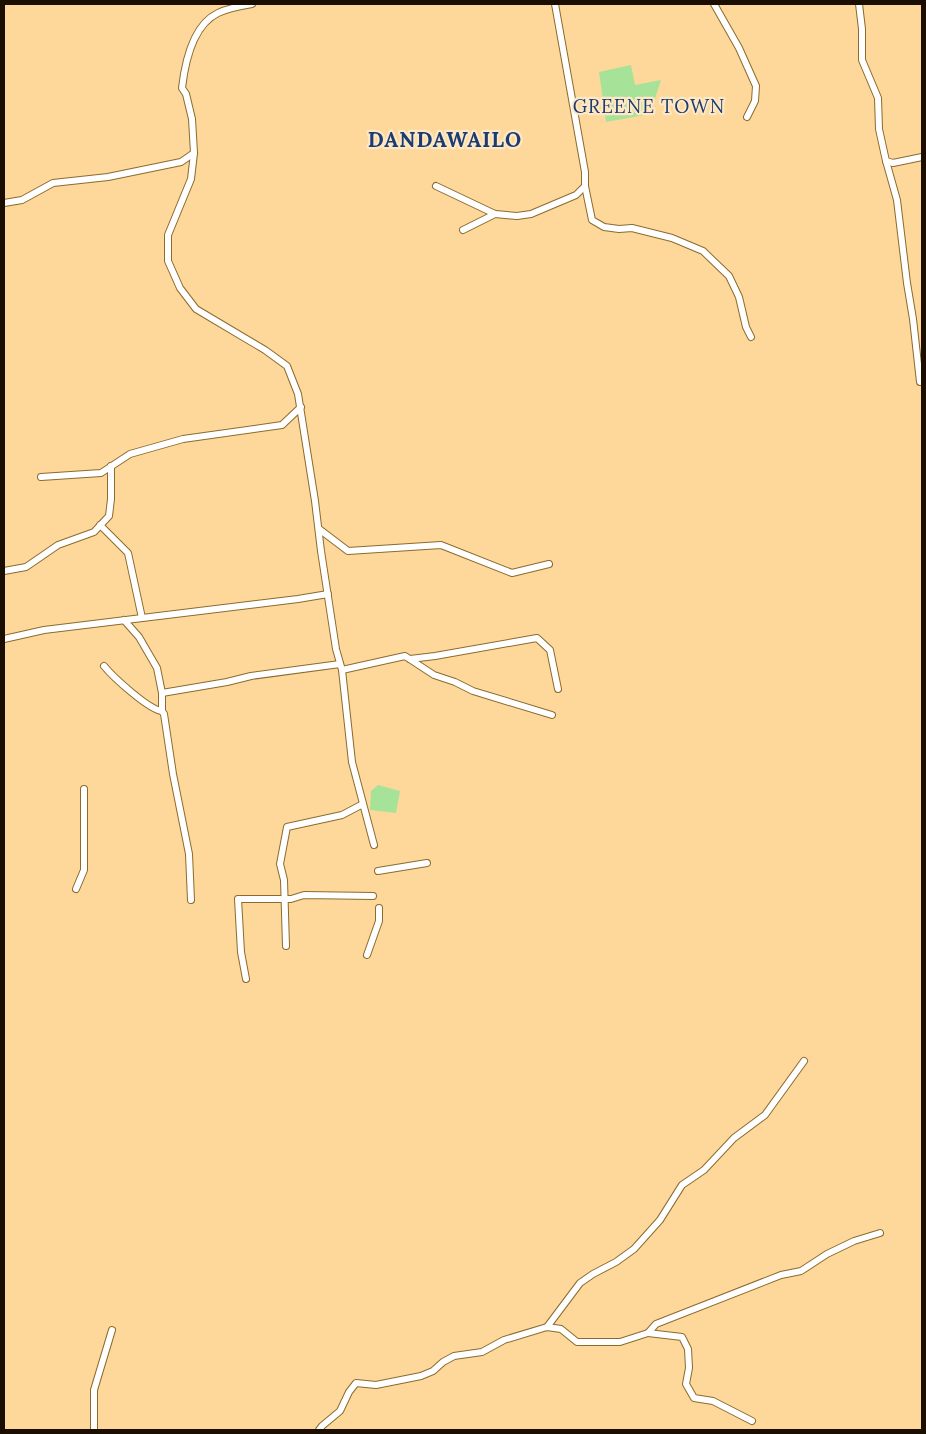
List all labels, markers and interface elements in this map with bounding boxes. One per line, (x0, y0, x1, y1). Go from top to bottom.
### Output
district label: GREENE TOWN (573, 94, 725, 118)
district label: DANDAWAILO (368, 126, 522, 153)

